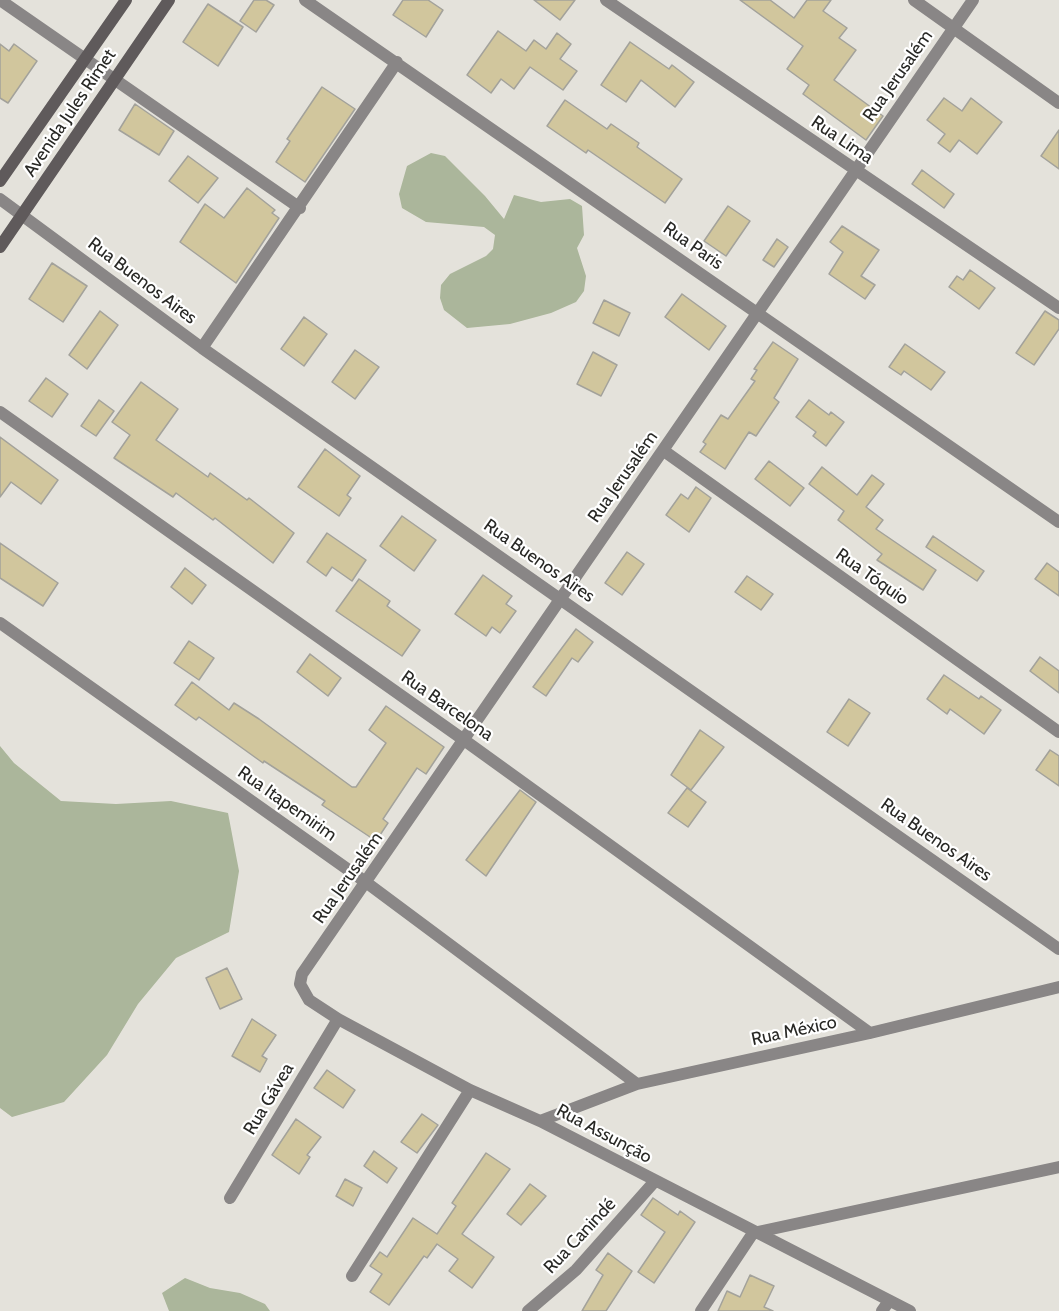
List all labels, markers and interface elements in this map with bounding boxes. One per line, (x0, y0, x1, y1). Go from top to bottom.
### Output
street label: Rua Jerusalém (859, 26, 937, 126)
street label: Avenida Jules Rimet (19, 45, 121, 181)
street label: Rua Lima (807, 111, 877, 169)
street label: Rua Paris (659, 218, 727, 274)
street label: Rua Buenos Aires (83, 233, 201, 329)
street label: Rua Jerusalém (584, 427, 662, 527)
street label: Rua Buenos Aires (479, 515, 599, 607)
street label: Rua Tóquio (831, 544, 913, 610)
street label: Rua Barcelona (397, 666, 497, 746)
street label: Rua Itapemirim (233, 762, 341, 846)
street label: Rua Buenos Aires (876, 794, 996, 886)
street label: Rua Jerusalém (309, 828, 387, 928)
street label: Rua México (749, 1011, 839, 1051)
street label: Rua Gávea (239, 1059, 299, 1139)
street label: Rua Assunção (553, 1100, 655, 1168)
street label: Rua Canindé (539, 1194, 621, 1278)

